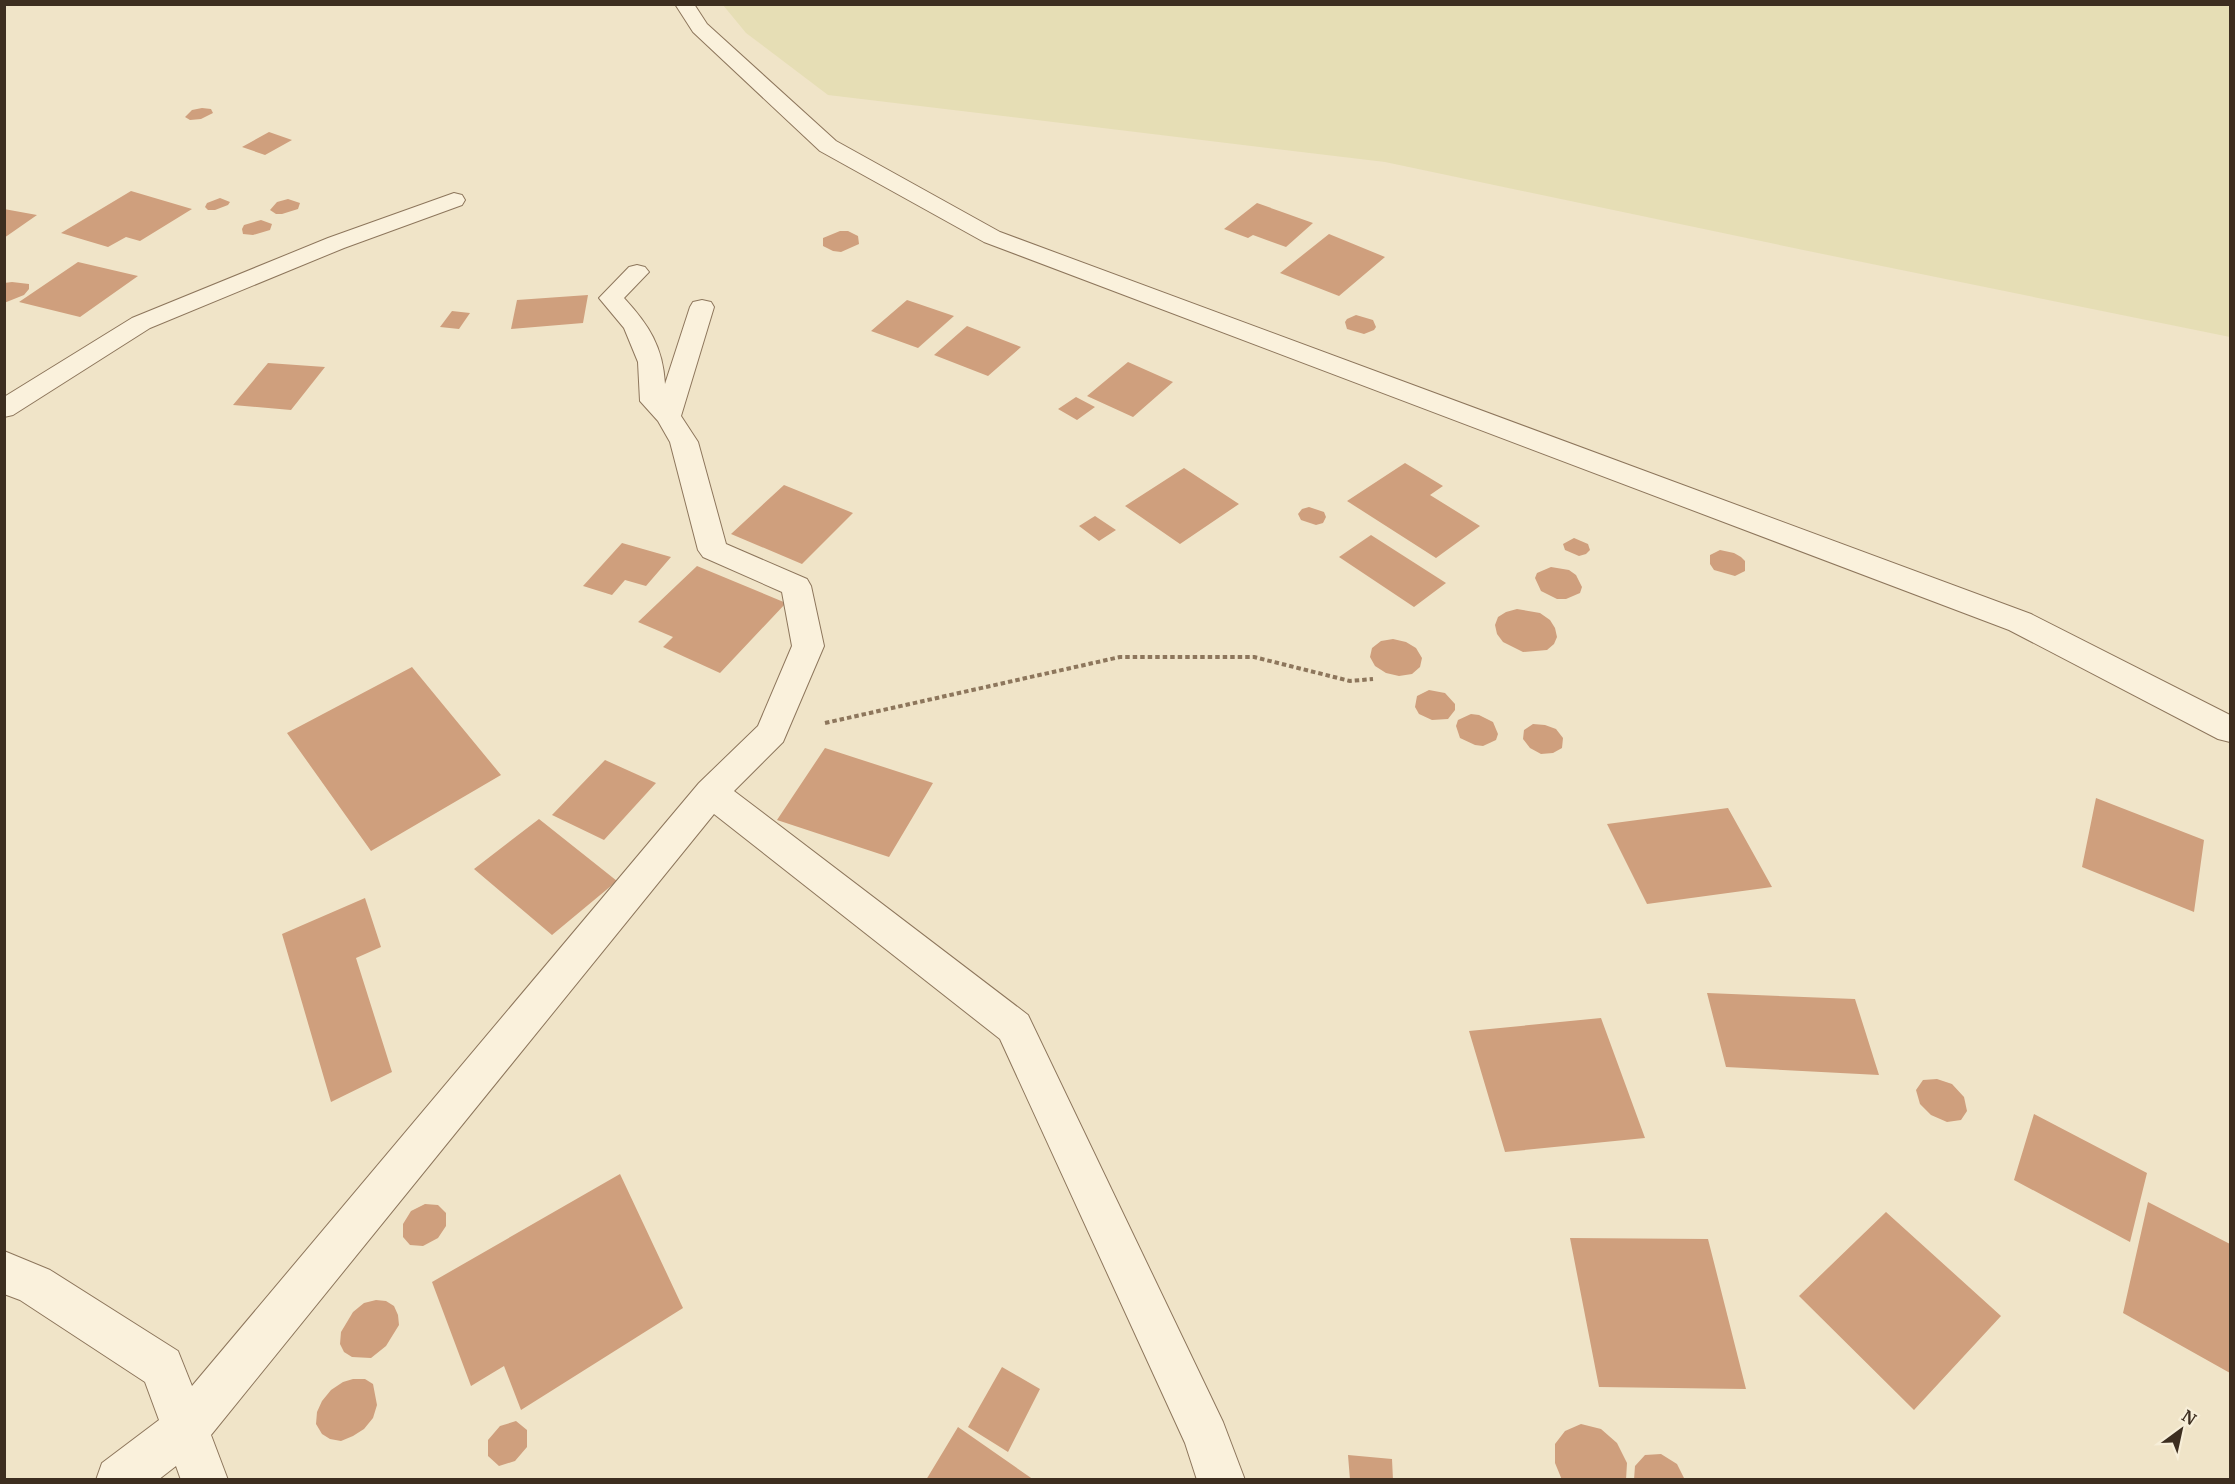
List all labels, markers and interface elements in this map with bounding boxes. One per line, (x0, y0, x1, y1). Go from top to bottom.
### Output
north arrow (2151, 1400, 2211, 1460)
text: N (2178, 1406, 2200, 1429)

